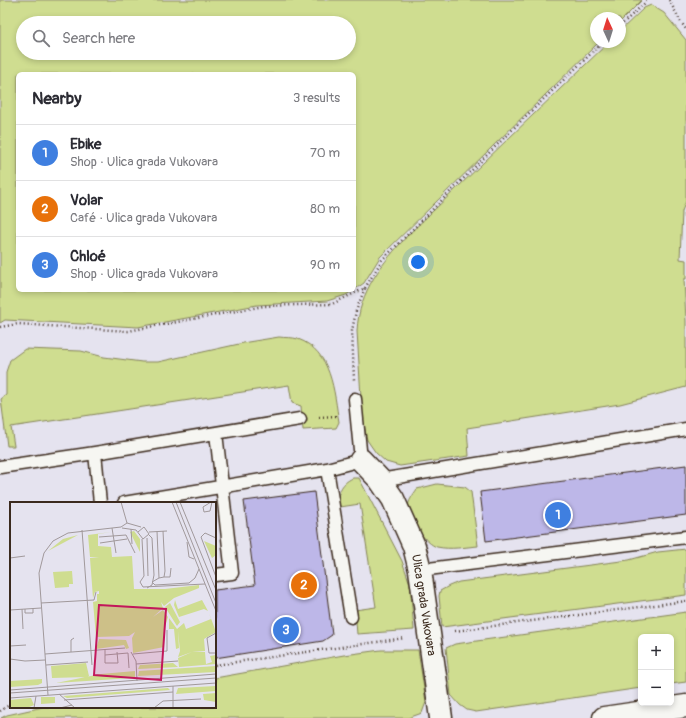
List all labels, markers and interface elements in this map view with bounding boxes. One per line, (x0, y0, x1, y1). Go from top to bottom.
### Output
north arrow (590, 12, 626, 48)
search box (16, 16, 356, 60)
icon: search (30, 27, 52, 49)
text: Search here (62, 29, 135, 48)
text: Nearby (32, 88, 81, 109)
text: 3 results (293, 90, 340, 106)
text: Ebike (70, 135, 102, 154)
text: 1 (42, 145, 48, 161)
text: 70 m (310, 145, 340, 161)
text: Shop · Ulica grada Vukovara (70, 154, 218, 170)
text: Volar (70, 191, 103, 210)
text: 2 (41, 201, 49, 217)
text: 80 m (310, 201, 340, 217)
text: Café · Ulica grada Vukovara (70, 210, 217, 226)
text: Chloé (70, 247, 106, 266)
your location (408, 252, 428, 272)
text: 3 (41, 257, 49, 273)
text: 90 m (310, 257, 340, 273)
text: Shop · Ulica grada Vukovara (70, 266, 218, 282)
pin: 1 (545, 500, 571, 530)
inset map (10, 502, 216, 708)
street label: Ulica grada Vukovara (408, 553, 439, 657)
pin: 2 (291, 570, 317, 600)
pin: 3 (273, 615, 299, 645)
map controls (638, 634, 674, 706)
button: + (638, 634, 674, 670)
button: − (638, 670, 674, 706)

